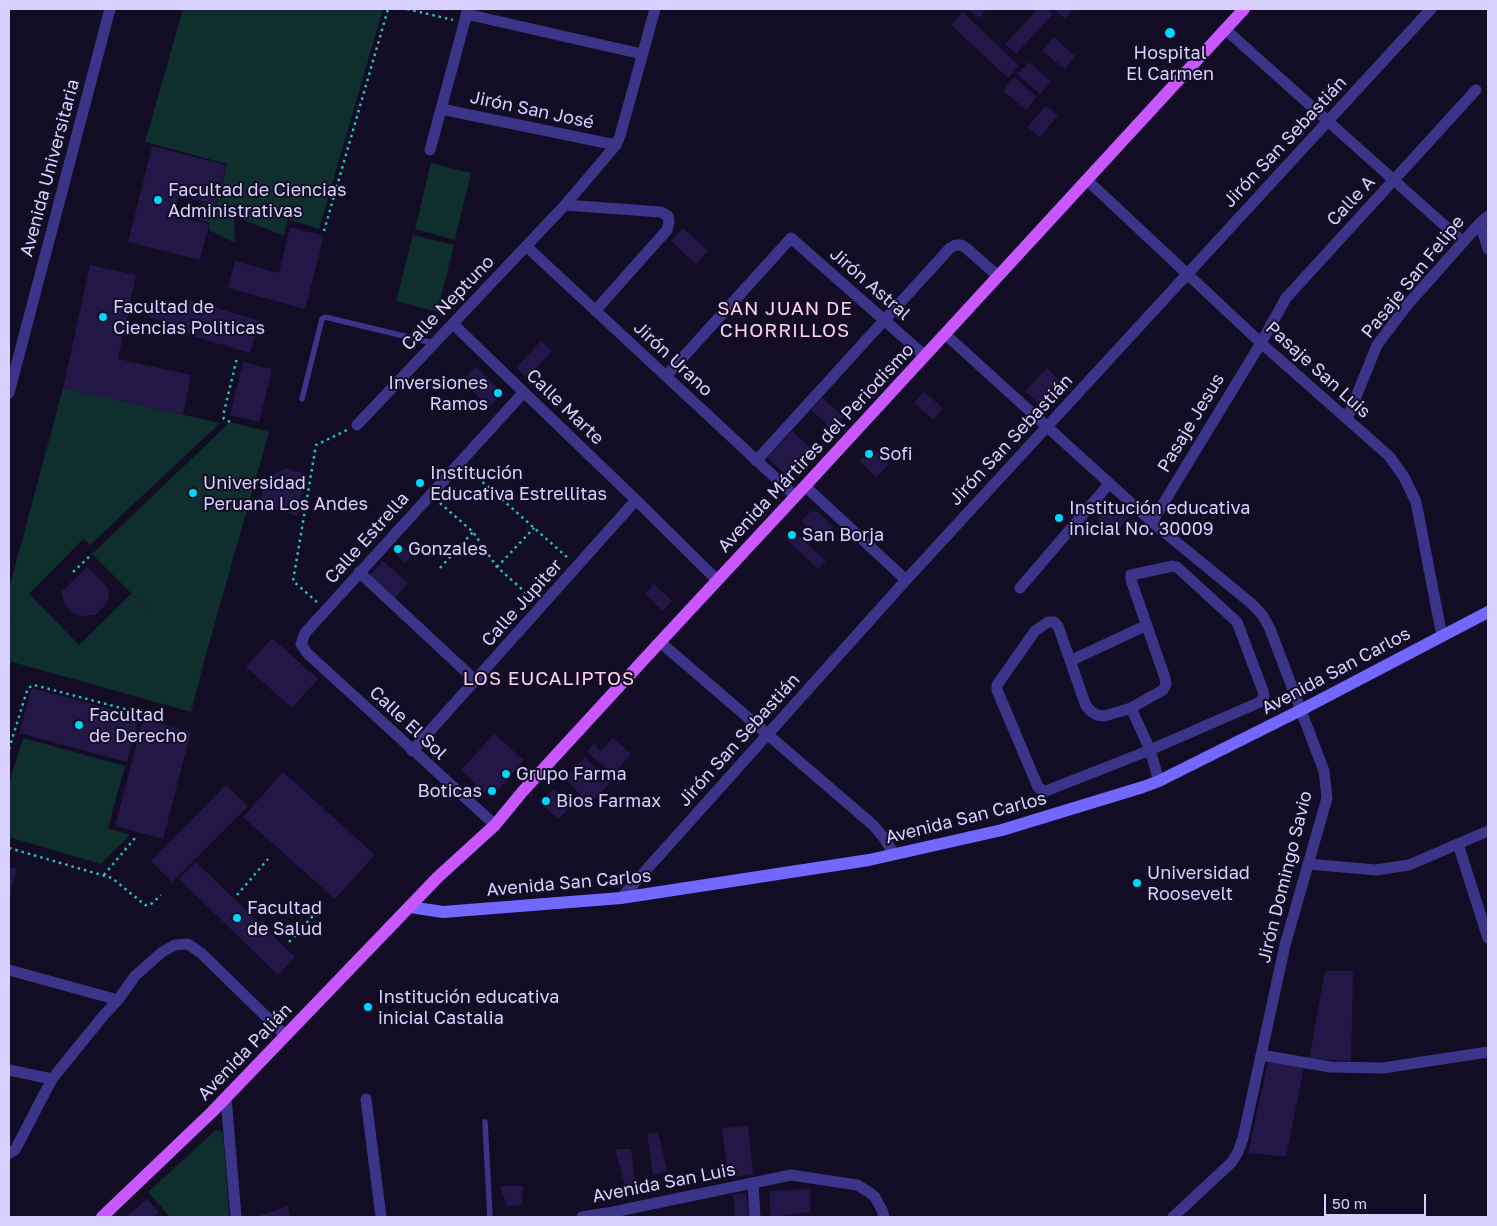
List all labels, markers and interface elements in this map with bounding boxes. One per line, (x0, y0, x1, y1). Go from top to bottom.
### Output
marker: Hospital El Carmen (1163, 26, 1177, 40)
place label: Hospital El Carmen (1126, 42, 1214, 84)
street label: Jirón San Sebastián (1219, 72, 1351, 212)
street label: Avenida Universitaria (16, 77, 84, 259)
street label: Jirón San José (468, 86, 596, 134)
street label: Calle A (1322, 171, 1380, 231)
place label: Facultad de Ciencias Administrativas (168, 179, 346, 222)
marker: Facultad de Ciencias Administrativas (152, 194, 164, 206)
street label: Pasaje San Felipe (1357, 211, 1469, 343)
street label: Jirón Astral (825, 243, 915, 325)
street label: Calle Neptuno (397, 251, 499, 355)
place label: Facultad de Ciencias Politicas (113, 296, 265, 338)
district label: SAN JUAN DE CHORRILLOS (716, 298, 854, 342)
marker: Facultad de Ciencias Politicas (97, 311, 109, 323)
street label: Jirón Urano (629, 317, 717, 401)
street label: Pasaje San Luis (1261, 317, 1375, 423)
street label: Avenida Mártires del Periodismo (713, 339, 919, 557)
street label: Calle Marte (522, 365, 608, 449)
street label: Jirón San Sebastián (945, 370, 1077, 510)
street label: Pasaje Jesus (1153, 370, 1229, 476)
place label: Inversiones Ramos (388, 372, 488, 414)
marker: Inversiones Ramos (492, 387, 504, 399)
place label: Sofi (879, 443, 913, 465)
marker: Sofi (863, 448, 875, 460)
place label: Institución Educativa Estrellitas (430, 462, 607, 504)
place label: Universidad Peruana Los Andes (203, 472, 368, 514)
marker: Institución Educativa Estrellitas (414, 477, 426, 489)
marker: Universidad Peruana Los Andes (187, 487, 199, 499)
street label: Calle Estrella (320, 488, 414, 588)
place label: Institución educativa inicial No. 30009 (1069, 497, 1250, 540)
marker: Institución educativa inicial No. 30009 (1053, 512, 1065, 524)
place label: San Borja (802, 524, 884, 546)
marker: San Borja (786, 529, 798, 541)
place label: Gonzales (408, 538, 487, 560)
marker: Gonzales (392, 543, 404, 555)
street label: Calle Jupiter (477, 555, 567, 651)
street label: Avenida San Carlos (1258, 623, 1414, 719)
district label: LOS EUCALIPTOS (461, 668, 637, 690)
street label: Jirón San Sebastián (674, 669, 804, 811)
street label: Calle El Sol (365, 682, 451, 764)
place label: Facultad de Derecho (89, 704, 187, 746)
marker: Facultad de Derecho (73, 719, 85, 731)
place label: Grupo Farma (516, 763, 627, 785)
marker: Grupo Farma (500, 768, 512, 780)
place label: Boticas (418, 780, 482, 802)
marker: Boticas (486, 785, 498, 797)
street label: Avenida San Carlos (883, 788, 1049, 848)
street label: Jirón Domingo Savio (1253, 789, 1317, 965)
place label: Bios Farmax (556, 790, 661, 812)
marker: Bios Farmax (540, 795, 552, 807)
place label: Universidad Roosevelt (1147, 862, 1250, 904)
street label: Avenida San Carlos (486, 865, 652, 901)
marker: Universidad Roosevelt (1131, 877, 1143, 889)
place label: Facultad de Salud (247, 897, 322, 940)
marker: Facultad de Salud (231, 912, 243, 924)
place label: Institución educativa inicial Castalia (378, 986, 559, 1028)
street label: Avenida Palián (193, 999, 297, 1105)
marker: Institución educativa inicial Castalia (362, 1001, 374, 1013)
street label: Avenida San Luis (591, 1159, 737, 1207)
scale bar (1327, 1184, 1430, 1216)
text: 50 m (1332, 1194, 1367, 1212)

